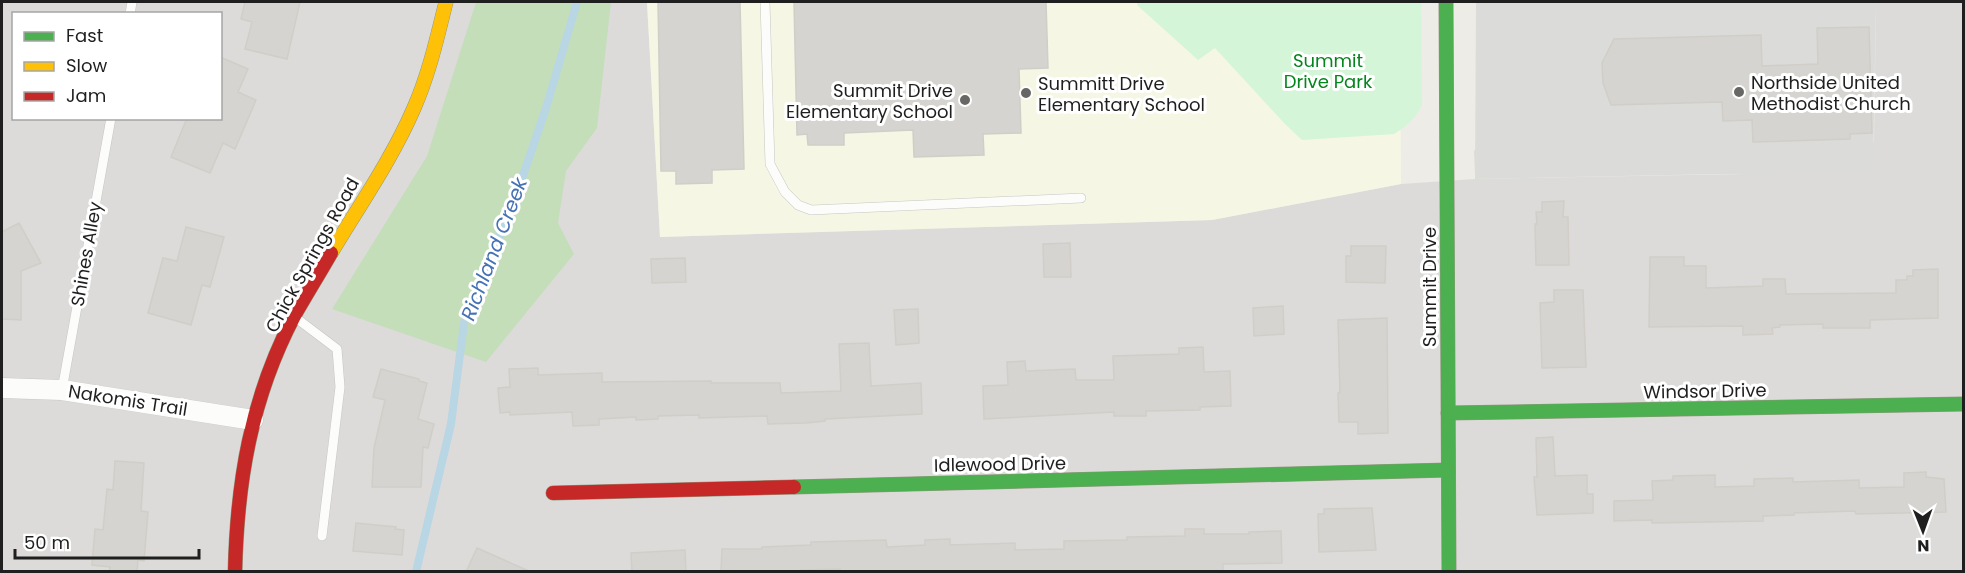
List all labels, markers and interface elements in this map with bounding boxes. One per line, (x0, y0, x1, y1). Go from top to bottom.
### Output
legend (12, 12, 222, 120)
text: Fast (66, 23, 103, 48)
park label: Summit Drive Park (1284, 48, 1373, 94)
text: Slow (66, 53, 108, 78)
place label: Northside United Methodist Church (1751, 70, 1911, 116)
place label: Summitt Drive Elementary School (1038, 71, 1205, 117)
place label: Summit Drive Elementary School (786, 78, 953, 124)
text: Jam (66, 83, 106, 108)
marker: Northside United Methodist Church (1732, 85, 1746, 99)
marker: Summitt Drive Elementary School (1019, 86, 1033, 100)
marker: Summit Drive Elementary School (958, 93, 972, 107)
water label: Richland Creek (454, 172, 535, 324)
street label: Chick Springs Road (259, 173, 365, 337)
street label: Shines Alley (65, 200, 107, 308)
street label: Summit Drive (1417, 227, 1442, 347)
street label: Windsor Drive (1643, 377, 1767, 405)
street label: Nakomis Trail (67, 378, 189, 422)
street label: Idlewood Drive (934, 450, 1066, 478)
north arrow (1893, 501, 1953, 561)
scale bar (15, 522, 200, 560)
text: 50 m (24, 530, 70, 555)
text: N (1917, 534, 1929, 557)

